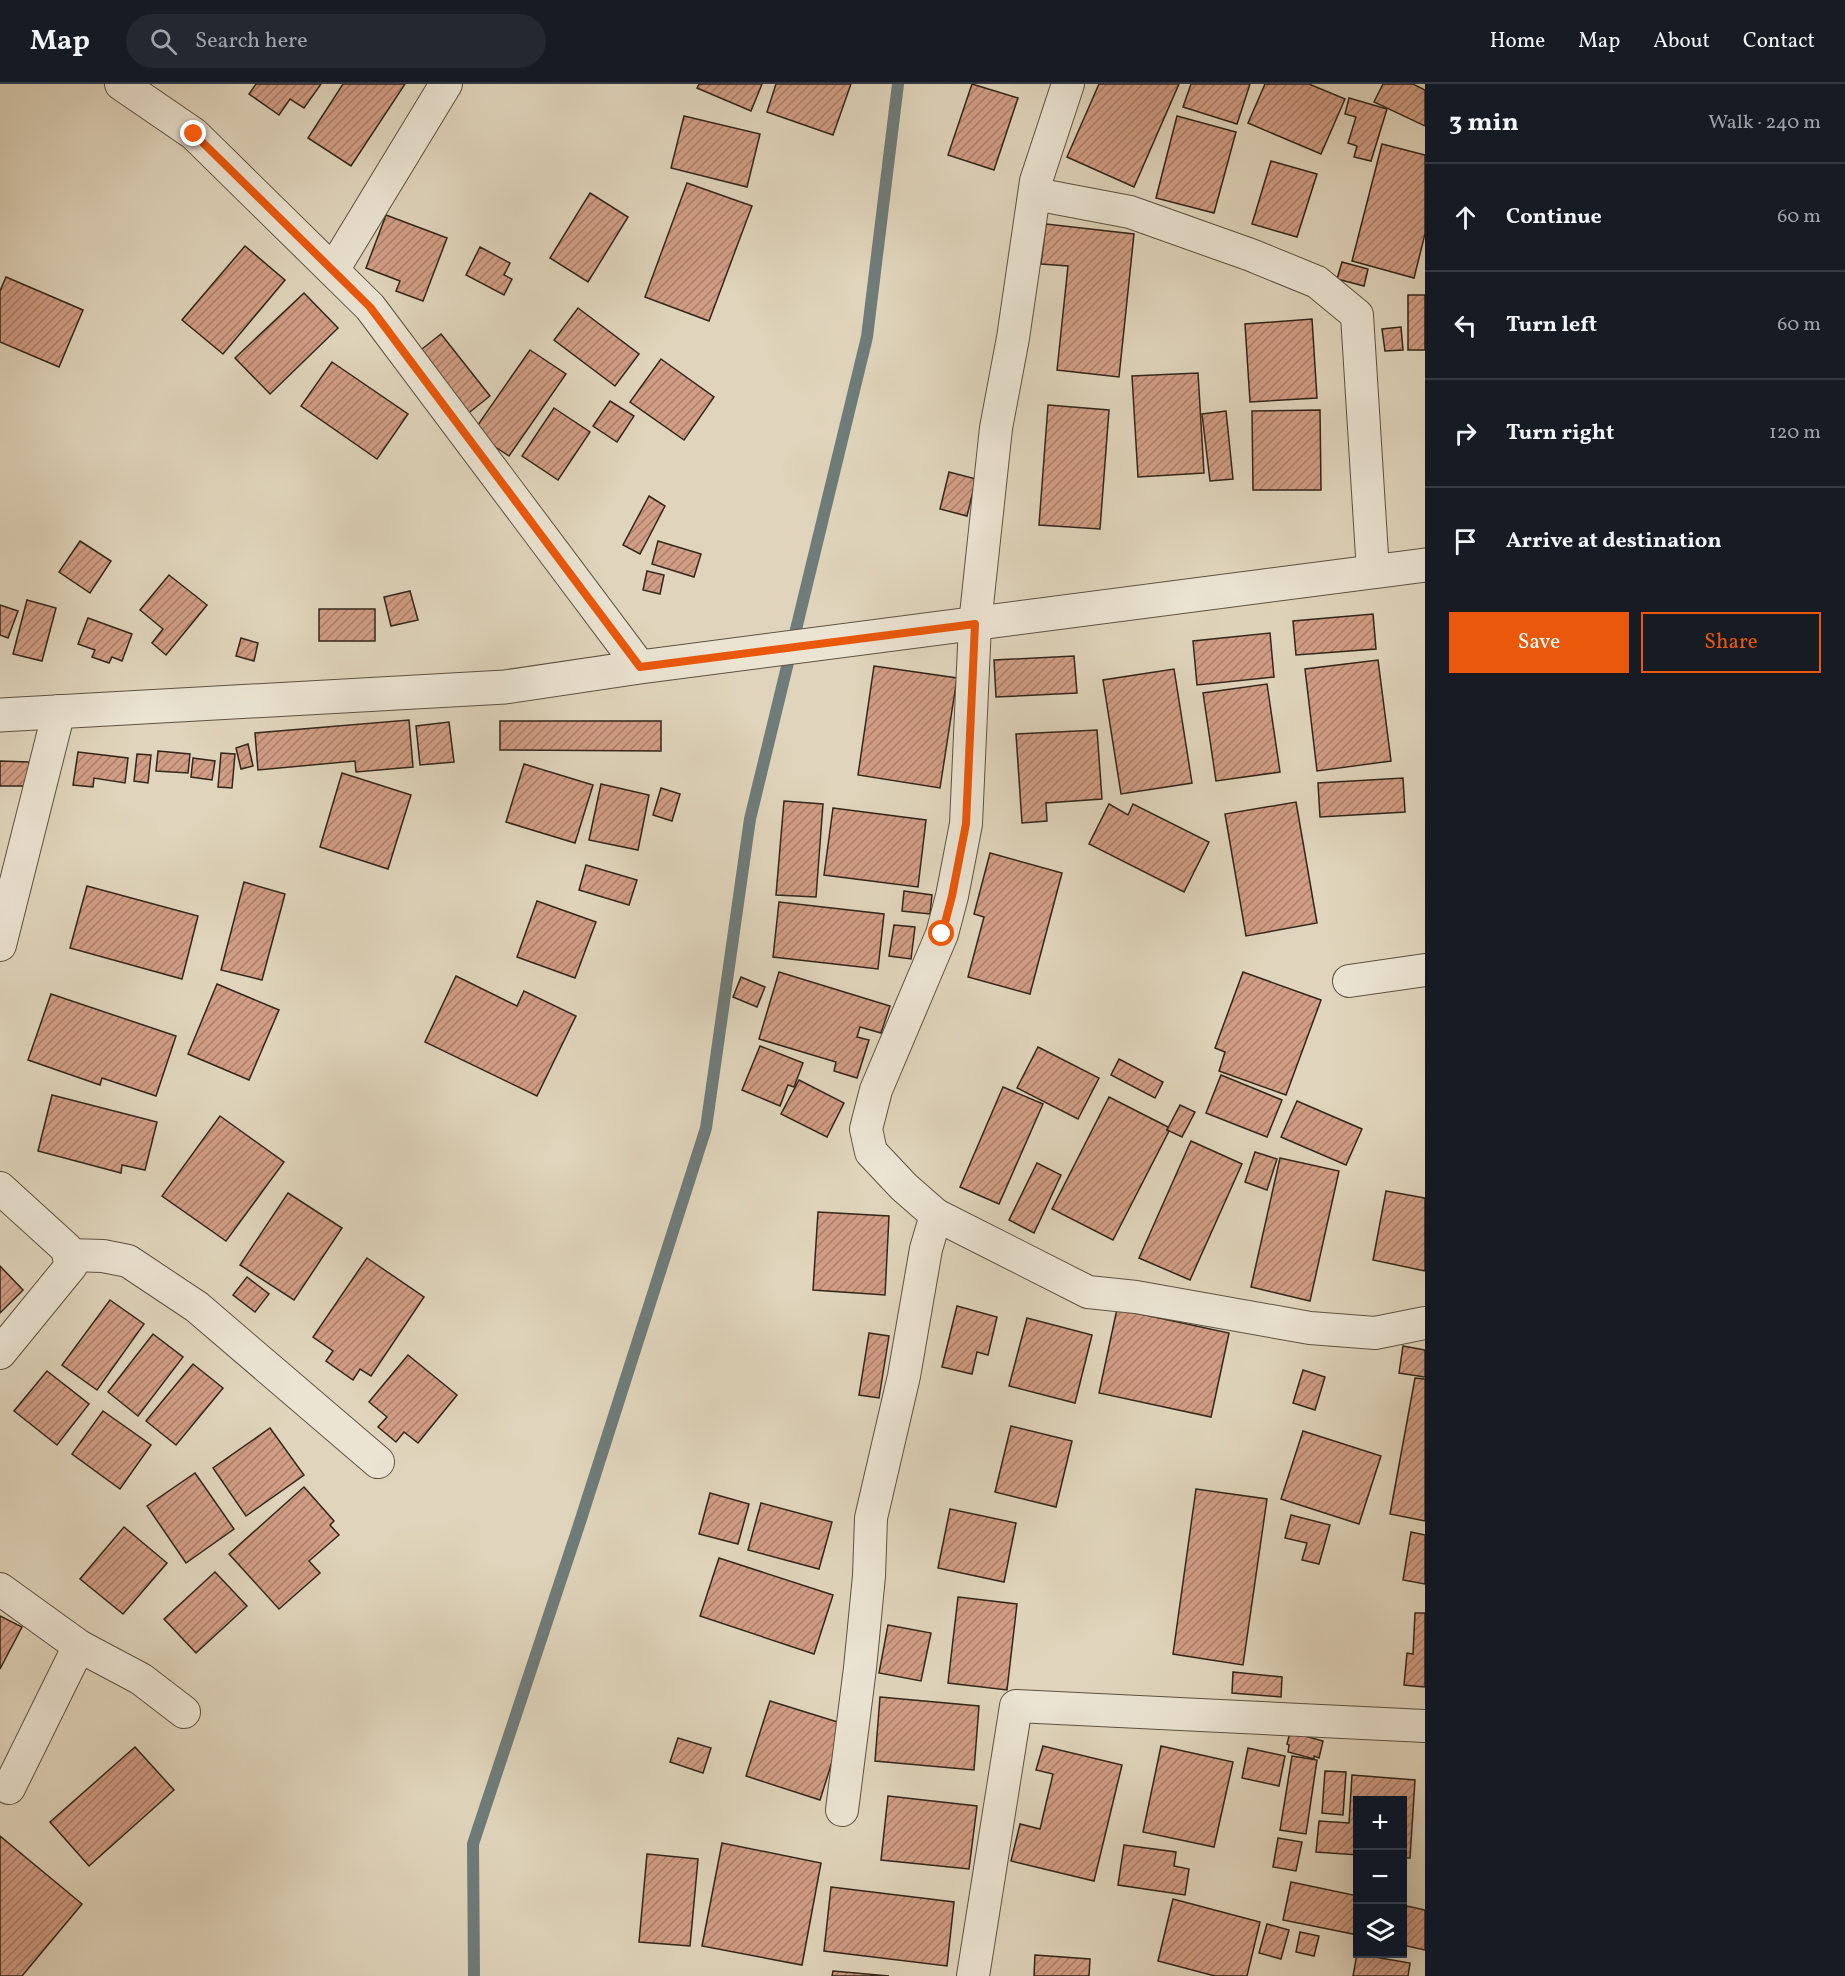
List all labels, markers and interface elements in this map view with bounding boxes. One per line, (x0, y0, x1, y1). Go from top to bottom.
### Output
search box (126, 14, 546, 68)
text: Map (30, 22, 90, 61)
icon: search (147, 25, 180, 58)
text: Search here (195, 26, 308, 57)
text: Home (1490, 27, 1545, 56)
text: Map (1578, 27, 1620, 56)
text: About (1653, 27, 1710, 56)
text: Contact (1743, 27, 1815, 56)
text: 3 min (1449, 105, 1519, 141)
text: Walk · 240 m (1708, 109, 1821, 137)
route end (180, 120, 206, 146)
icon: ahead (1449, 201, 1482, 234)
text: Continue (1506, 202, 1602, 233)
text: 60 m (1777, 203, 1821, 231)
icon: left (1449, 309, 1482, 342)
text: Turn left (1506, 310, 1597, 341)
text: 60 m (1777, 311, 1821, 339)
icon: right (1449, 417, 1482, 450)
text: Turn right (1506, 418, 1614, 449)
text: 120 m (1769, 419, 1821, 447)
icon: arrive (1449, 525, 1482, 558)
text: Arrive at destination (1506, 526, 1722, 557)
button: Save (1449, 612, 1629, 673)
button: Share (1641, 612, 1821, 673)
route start (928, 920, 954, 946)
map controls (1353, 1796, 1407, 1958)
button: + (1353, 1796, 1407, 1850)
button: − (1353, 1850, 1407, 1904)
button: layers (1353, 1904, 1407, 1958)

